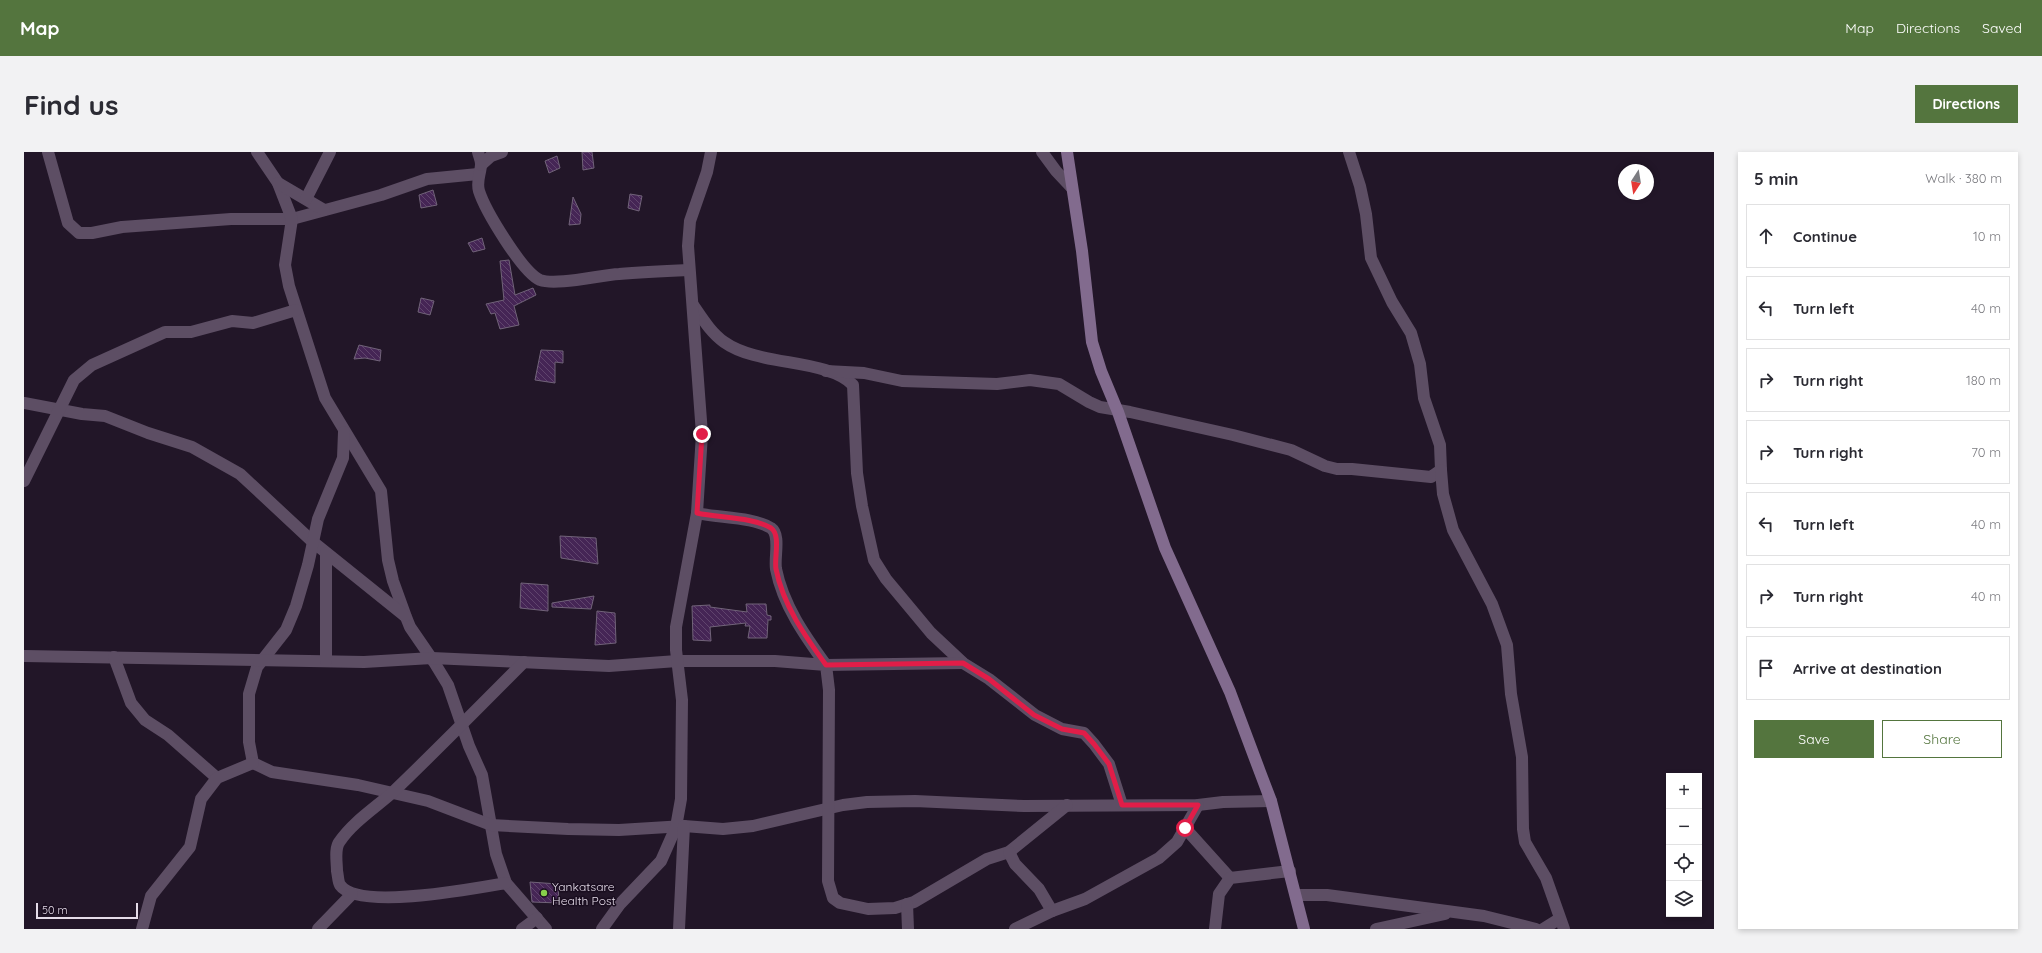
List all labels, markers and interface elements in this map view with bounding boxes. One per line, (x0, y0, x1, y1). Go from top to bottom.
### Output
text: Map (20, 16, 59, 40)
text: Map (1845, 19, 1874, 37)
text: Directions (1896, 19, 1960, 37)
text: Saved (1982, 19, 2022, 37)
button: Directions (1915, 85, 2018, 123)
text: Find us (24, 87, 118, 122)
north arrow (1618, 164, 1654, 200)
text: 5 min (1754, 168, 1798, 189)
text: Walk · 380 m (1925, 170, 2002, 186)
icon: ahead (1755, 225, 1777, 247)
text: Continue (1793, 227, 1857, 246)
text: 10 m (1973, 228, 2001, 244)
icon: left (1755, 297, 1777, 319)
text: Turn left (1793, 299, 1855, 318)
text: 40 m (1971, 300, 2001, 316)
icon: right (1755, 369, 1777, 391)
text: Turn right (1793, 371, 1864, 390)
text: 180 m (1966, 372, 2001, 388)
route end (693, 425, 711, 443)
icon: right (1755, 441, 1777, 463)
text: Turn right (1793, 443, 1864, 462)
text: 70 m (1971, 444, 2001, 460)
icon: left (1755, 513, 1777, 535)
text: Turn left (1793, 515, 1855, 534)
text: 40 m (1971, 516, 2001, 532)
icon: right (1755, 585, 1777, 607)
text: Turn right (1793, 587, 1864, 606)
text: 40 m (1971, 588, 2001, 604)
icon: arrive (1755, 657, 1777, 679)
text: Arrive at destination (1793, 659, 1942, 678)
button: Save (1754, 720, 1874, 758)
button: Share (1882, 720, 2002, 758)
map controls (1666, 773, 1702, 917)
button: + (1666, 773, 1702, 809)
button: − (1666, 809, 1702, 845)
route start (1176, 819, 1194, 837)
button: locate (1666, 845, 1702, 881)
place label: Yankatsare Health Post (552, 879, 616, 908)
button: layers (1666, 881, 1702, 917)
marker: Yankatsare Health Post (539, 888, 549, 898)
scale bar (36, 901, 138, 920)
text: 50 m (42, 903, 68, 917)

